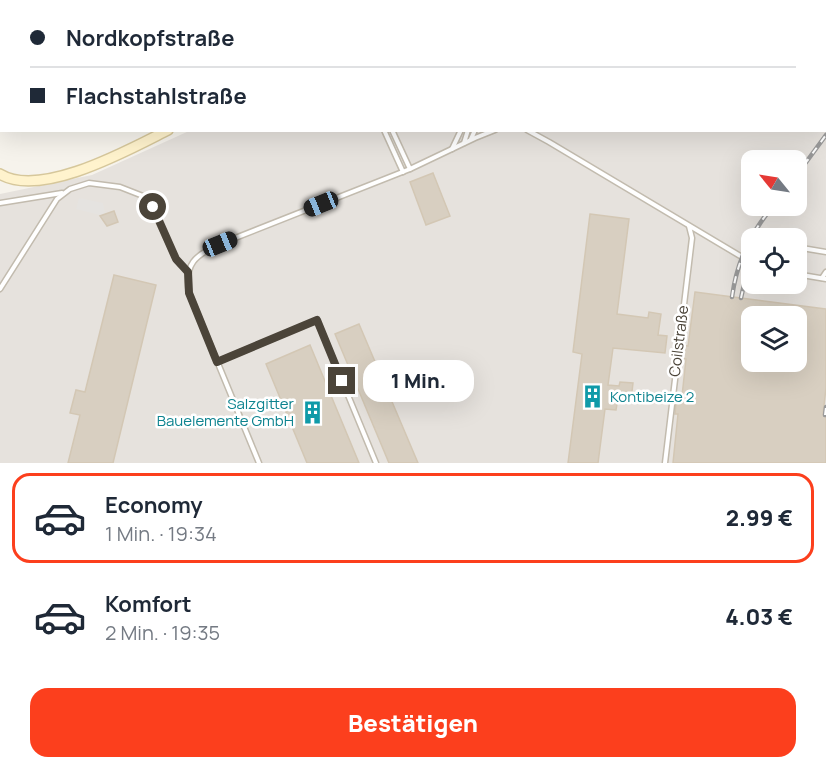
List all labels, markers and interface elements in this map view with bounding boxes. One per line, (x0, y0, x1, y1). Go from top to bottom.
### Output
text: Nordkopfstraße (66, 23, 234, 53)
text: Flachstahlstraße (66, 81, 247, 111)
north arrow (741, 150, 807, 216)
map controls (741, 150, 807, 372)
car (301, 189, 341, 219)
route start (139, 193, 166, 220)
button: locate (741, 228, 807, 294)
car (200, 229, 240, 259)
street label: Coilstraße (664, 304, 693, 378)
button: layers (741, 306, 807, 372)
callout: 1 Min. (363, 360, 474, 402)
route end (328, 367, 355, 394)
text: 1 Min. (391, 367, 446, 394)
building icon: Kontibeize 2 (579, 384, 605, 410)
place label: Kontibeize 2 (610, 386, 694, 407)
place label: Salzgitter Bauelemente GmbH (157, 393, 295, 431)
building icon: Salzgitter Bauelemente GmbH (299, 400, 325, 426)
text: Economy (105, 490, 203, 520)
icon: car (33, 491, 87, 545)
text: 2.99 € (726, 503, 793, 533)
text: 1 Min. · 19:34 (105, 520, 217, 547)
text: Komfort (105, 589, 192, 619)
icon: car (33, 590, 87, 644)
text: 4.03 € (725, 602, 793, 632)
text: 2 Min. · 19:35 (105, 619, 220, 646)
button: Bestätigen (30, 688, 796, 757)

